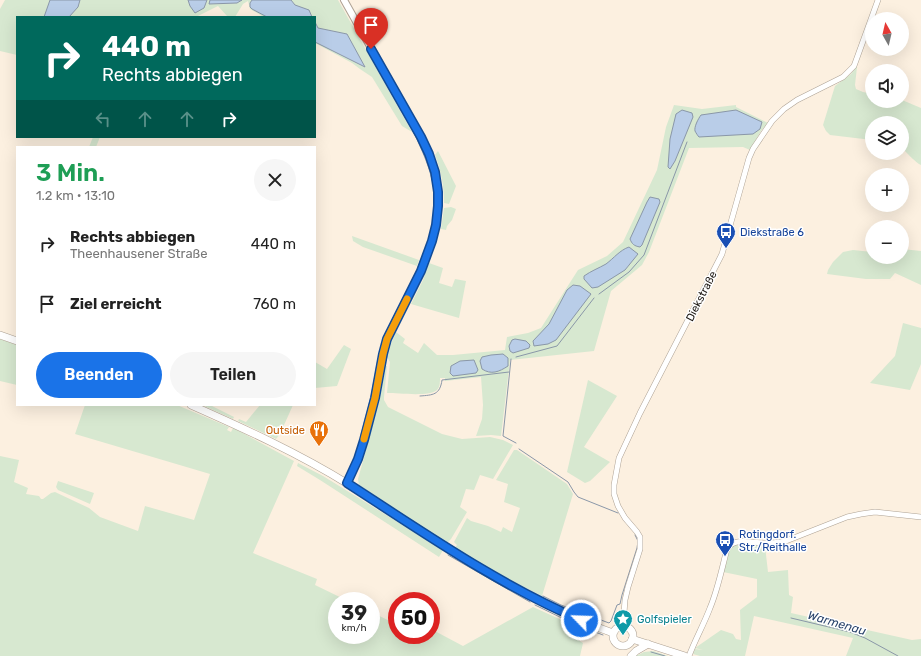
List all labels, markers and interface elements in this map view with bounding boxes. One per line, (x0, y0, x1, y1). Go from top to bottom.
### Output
pin (354, 8, 388, 49)
north arrow (865, 12, 909, 56)
map controls (865, 12, 909, 264)
icon: arrive (360, 14, 382, 36)
text: 440 m (102, 30, 191, 63)
icon: right (36, 32, 88, 84)
text: Rechts abbiegen (102, 64, 243, 86)
button: sound (865, 64, 909, 108)
icon: left (92, 108, 114, 130)
icon: ahead (134, 108, 156, 130)
icon: ahead (176, 108, 198, 130)
icon: right (218, 108, 240, 130)
button: layers (865, 116, 909, 160)
text: 3 Min. (36, 159, 105, 187)
button: close (254, 159, 296, 201)
button: + (865, 168, 909, 212)
text: 1.2 km · 13:10 (36, 188, 115, 203)
button: − (865, 220, 909, 264)
bus stop icon: Diekstraße 6 (715, 221, 737, 249)
place label: Diekstraße 6 (740, 226, 804, 239)
text: Rechts abbiegen (70, 228, 195, 246)
icon: right (36, 233, 58, 255)
text: 440 m (251, 235, 296, 253)
text: Theenhausener Straße (70, 246, 208, 261)
street label: Diekstraße (683, 269, 720, 324)
icon: arrive (36, 293, 58, 315)
text: Ziel erreicht (70, 295, 162, 313)
text: 760 m (253, 295, 296, 313)
button: Beenden (36, 352, 162, 398)
button: Teilen (170, 352, 296, 398)
restaurant icon: Outside (308, 419, 330, 447)
place label: Outside (266, 424, 305, 437)
place label: Rotingdorf. Str./Reithalle (739, 528, 807, 554)
bus stop icon: Rotingdorf. Str./Reithalle (714, 529, 736, 557)
speed limit sign: 50 (388, 592, 440, 644)
position arrow (560, 599, 602, 641)
text: 39 (341, 601, 367, 625)
place icon: Golfspieler (612, 608, 634, 636)
water label: Warmenau (806, 608, 868, 638)
place label: Golfspieler (637, 613, 693, 626)
text: km/h (342, 622, 366, 634)

